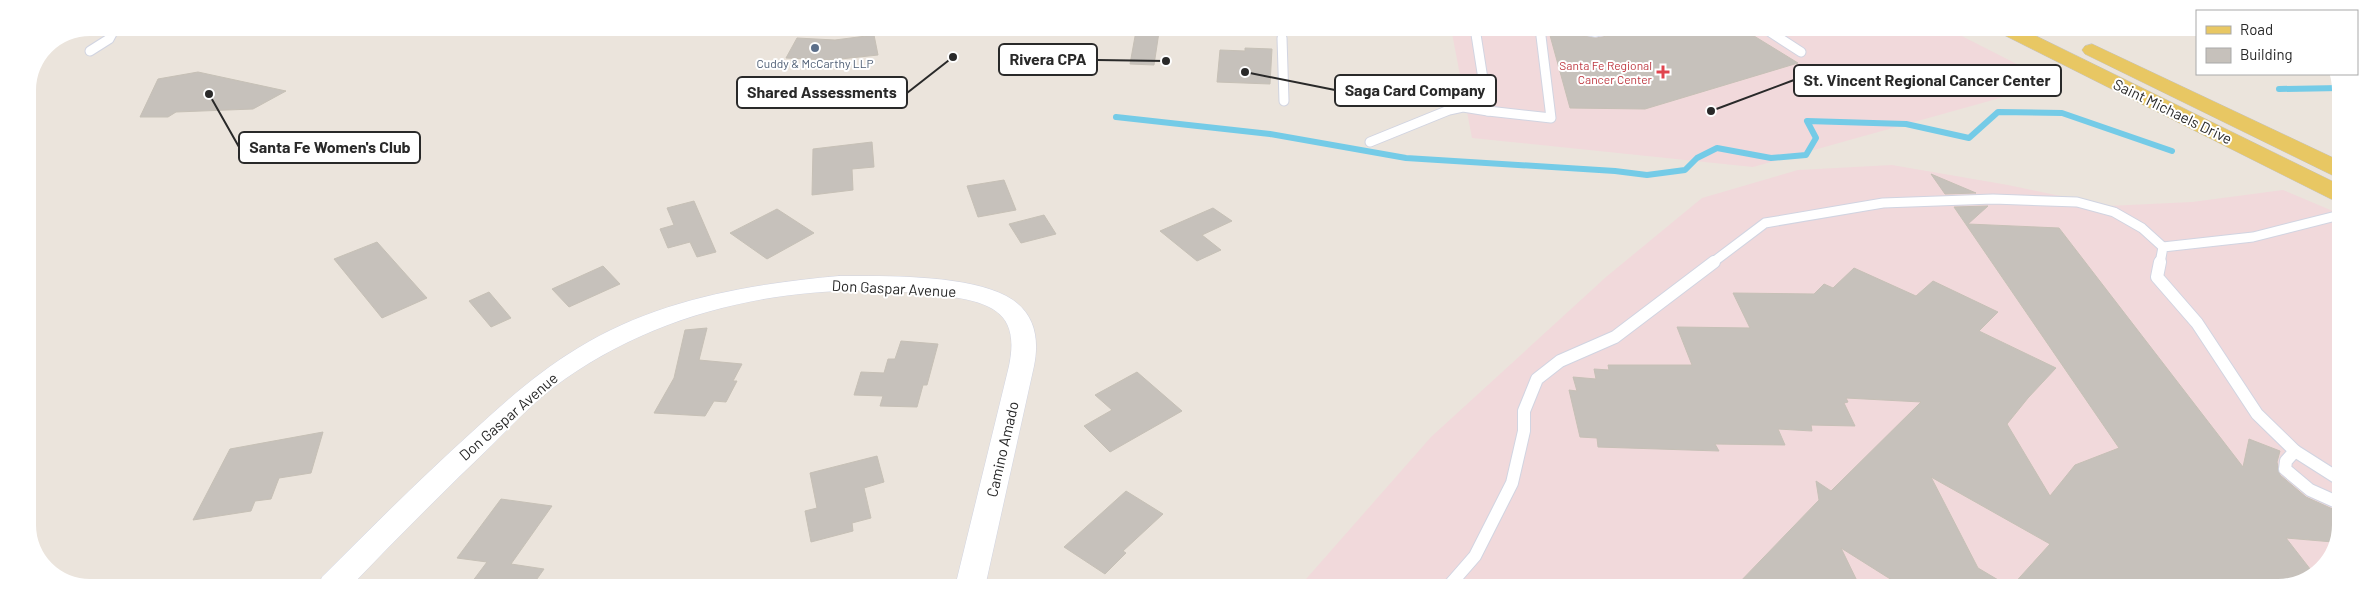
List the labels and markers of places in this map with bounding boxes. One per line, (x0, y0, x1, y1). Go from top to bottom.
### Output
marker: Cuddy & McCarthy LLP (809, 42, 821, 54)
callout: Rivera CPA (999, 44, 1097, 75)
place label: Cuddy & McCarthy LLP (756, 56, 874, 70)
place label: Santa Fe Regional Cancer Center (1559, 58, 1653, 86)
marker: Santa Fe Regional Cancer Center (1656, 65, 1670, 79)
callout: St. Vincent Regional Cancer Center (1794, 65, 2061, 96)
callout: Saga Card Company (1335, 75, 1496, 106)
callout: Shared Assessments (737, 77, 907, 108)
callout: Santa Fe Women's Club (239, 132, 420, 163)

